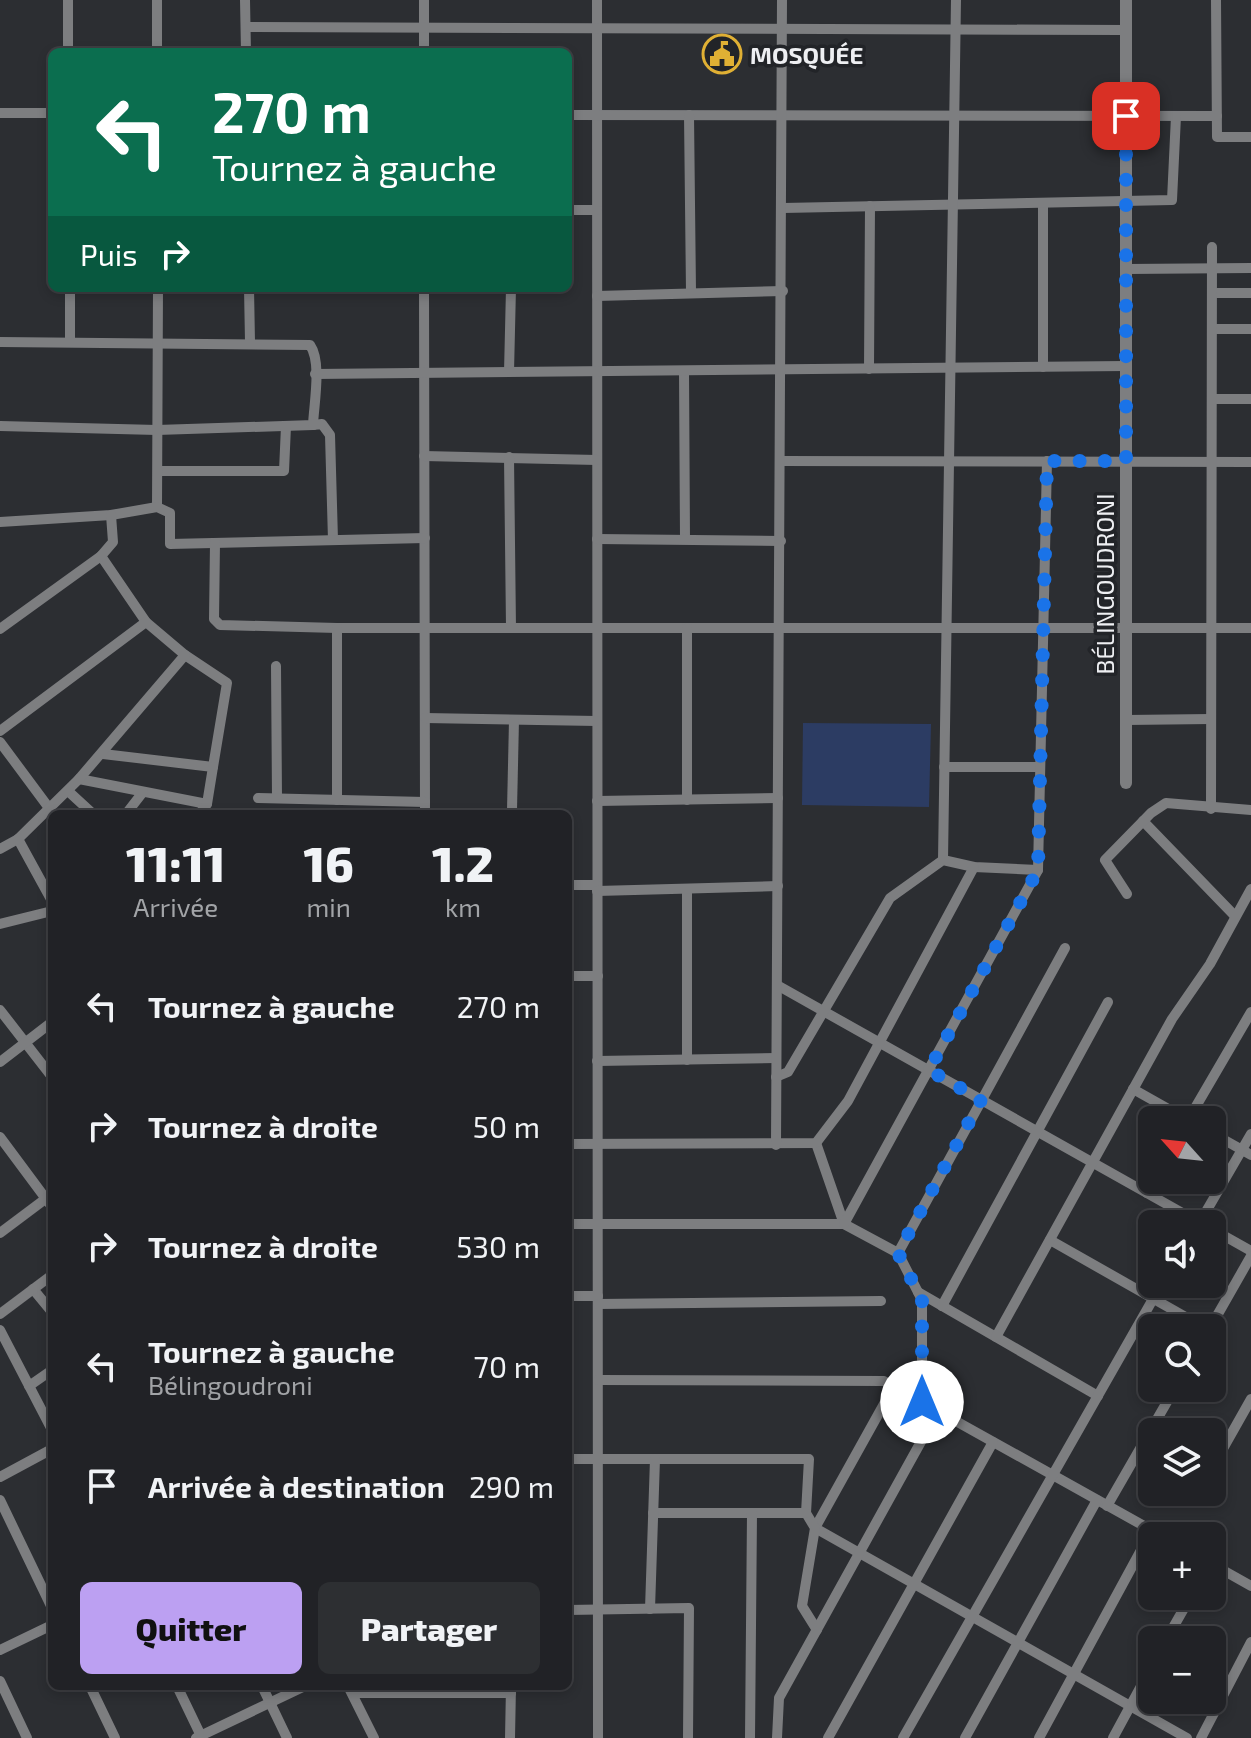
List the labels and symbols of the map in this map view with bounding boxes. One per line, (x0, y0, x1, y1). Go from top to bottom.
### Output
public building icon: MOSQUÉE (701, 33, 743, 75)
place label: MOSQUÉE (750, 40, 863, 70)
pin (1092, 82, 1160, 150)
street label: BÉLINGOUDRONI (1090, 494, 1119, 674)
north arrow (1138, 1106, 1226, 1194)
position arrow (880, 1360, 964, 1444)

